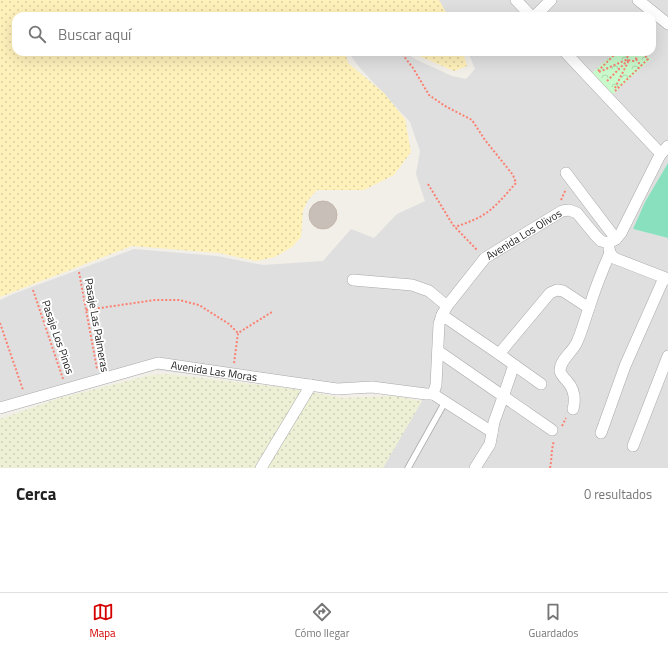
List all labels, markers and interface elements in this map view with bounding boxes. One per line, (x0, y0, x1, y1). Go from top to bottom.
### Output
search box (12, 12, 656, 56)
icon: search (26, 23, 48, 45)
text: Buscar aquí (58, 23, 131, 46)
street label: Avenida Los Olivos (483, 205, 565, 264)
street label: Pasaje Las Palmeras (81, 277, 113, 373)
street label: Pasaje Los Pinos (38, 298, 78, 376)
street label: Avenida Las Moras (170, 357, 258, 385)
text: Cerca (16, 481, 56, 507)
text: 0 resultados (584, 484, 652, 504)
tab: Mapa (90, 601, 116, 641)
tab: Cómo llegar (295, 601, 349, 641)
tab: Guardados (529, 601, 578, 641)

